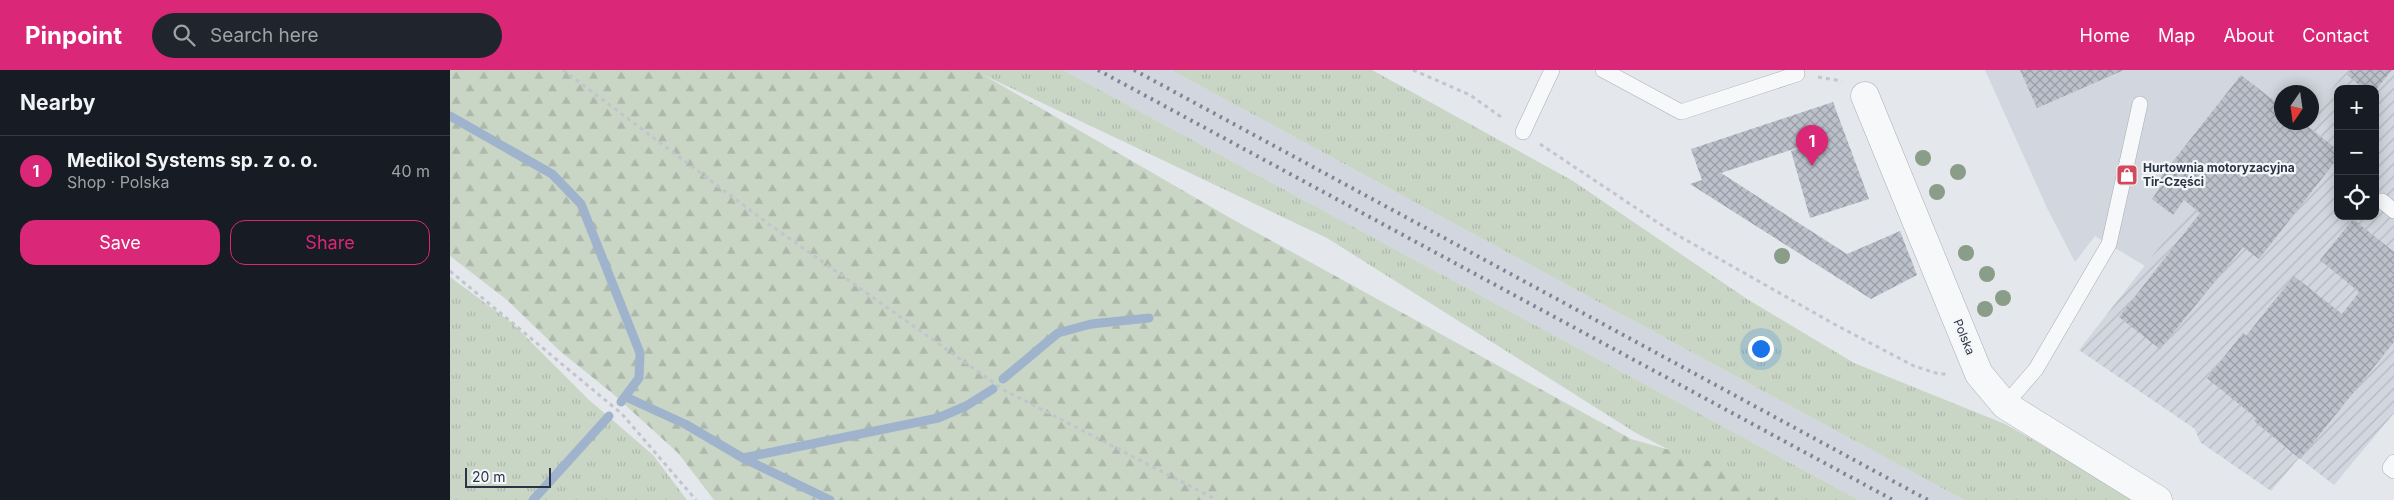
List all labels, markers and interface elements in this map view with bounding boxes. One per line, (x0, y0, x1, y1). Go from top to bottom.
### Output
search box (152, 13, 502, 58)
text: Pinpoint (25, 21, 122, 50)
icon: search (170, 21, 198, 49)
text: Search here (210, 24, 319, 47)
text: Home (2080, 25, 2130, 46)
text: Map (2158, 25, 2195, 46)
text: About (2223, 25, 2274, 46)
text: Contact (2302, 25, 2369, 46)
north arrow (2274, 85, 2319, 130)
map controls (2334, 85, 2379, 220)
button: + (2334, 85, 2379, 130)
text: Nearby (20, 90, 95, 115)
pin: 1 (1796, 125, 1828, 166)
button: − (2334, 130, 2379, 175)
text: Medikol Systems sp. z o. o. (67, 149, 318, 172)
place label: Hurtownia motoryzacyjna Tir-Części (2143, 160, 2295, 189)
text: 1 (33, 161, 39, 181)
text: 40 m (391, 161, 430, 181)
shop icon: Hurtownia motoryzacyjna Tir-Części (2115, 163, 2139, 187)
text: Shop · Polska (67, 172, 170, 192)
button: locate (2334, 175, 2379, 220)
button: Save (20, 220, 220, 265)
button: Share (230, 220, 430, 265)
street label: Polska (1951, 317, 1978, 357)
your location (1748, 336, 1774, 362)
scale bar (465, 465, 551, 488)
text: 20 m (472, 468, 506, 485)

